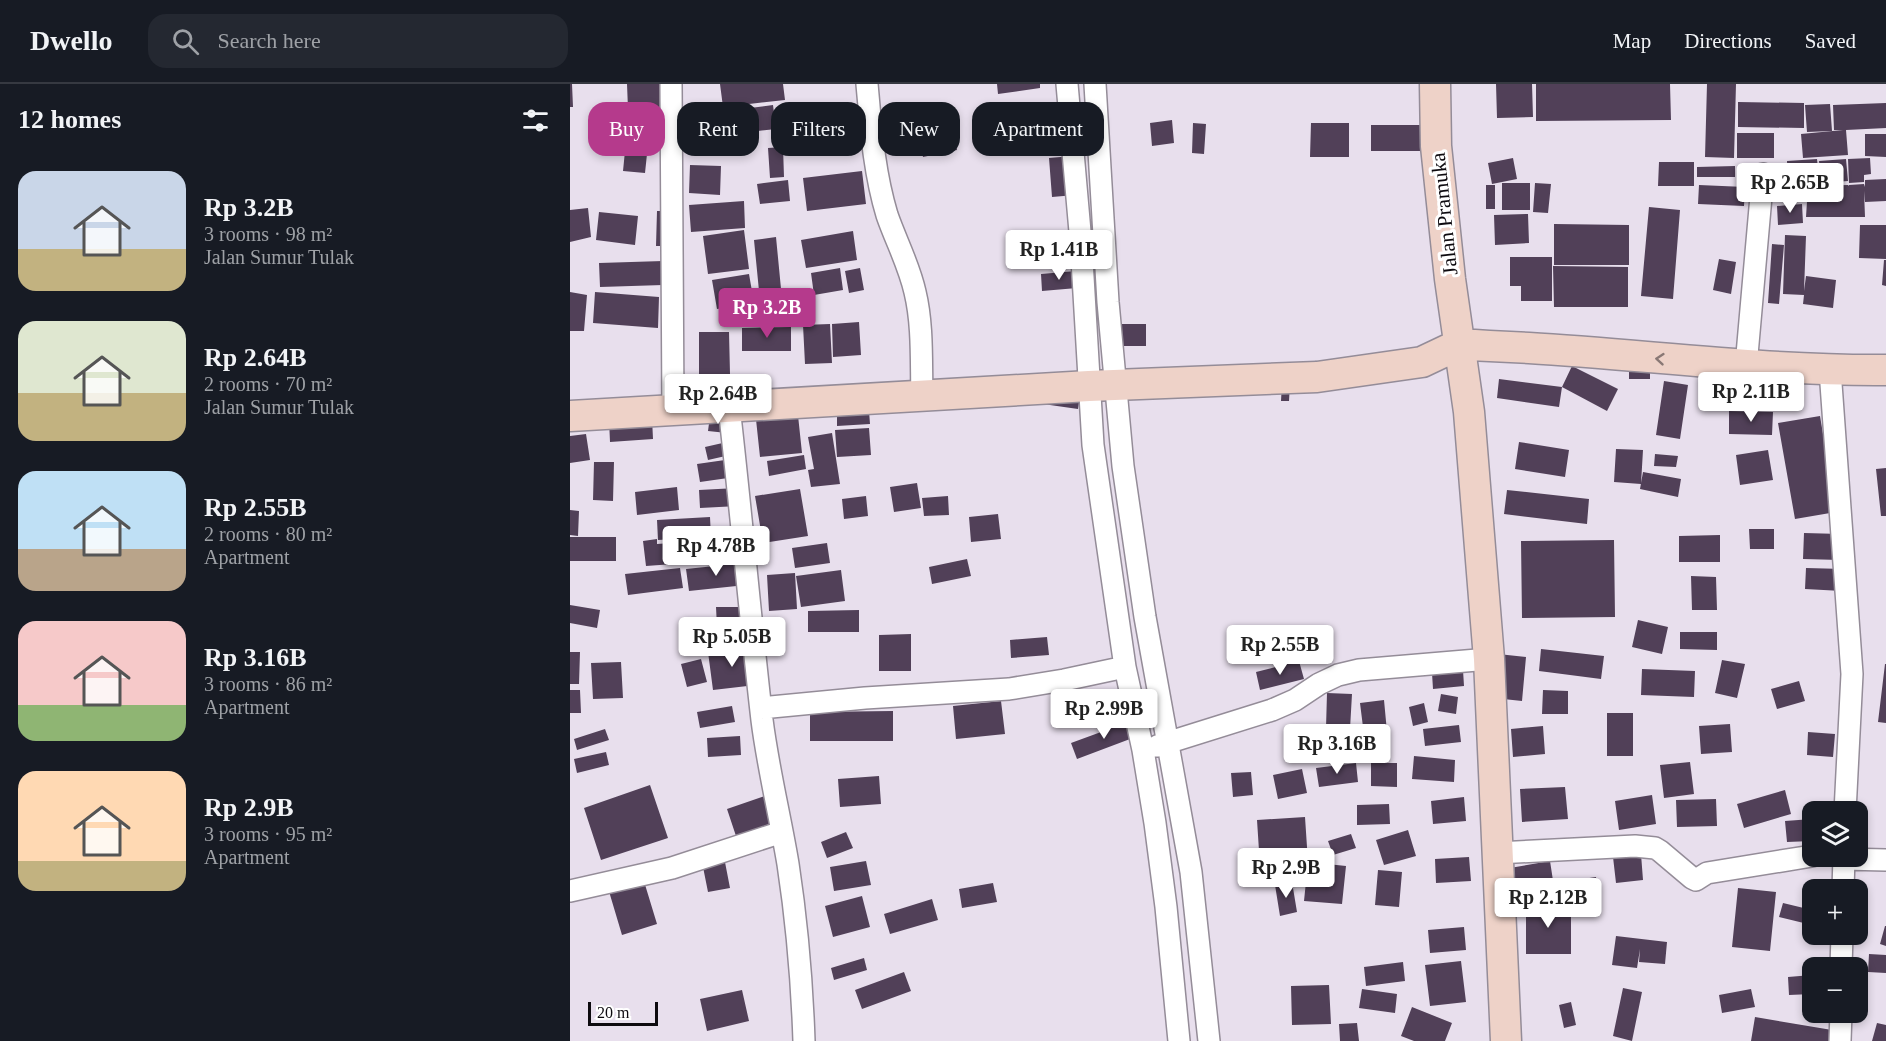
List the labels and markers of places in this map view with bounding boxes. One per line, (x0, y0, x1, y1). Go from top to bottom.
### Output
pin: Rp 2.65B (1728, 163, 1852, 214)
pin: Rp 1.41B (997, 230, 1121, 281)
pin: Rp 3.2B (712, 288, 822, 339)
pin: Rp 2.11B (1689, 372, 1813, 423)
pin: Rp 2.64B (656, 374, 780, 425)
pin: Rp 4.78B (654, 526, 778, 577)
pin: Rp 5.05B (670, 617, 794, 668)
pin: Rp 2.55B (1218, 625, 1342, 676)
pin: Rp 2.99B (1042, 689, 1166, 740)
pin: Rp 3.16B (1275, 724, 1399, 775)
pin: Rp 2.9B (1231, 848, 1341, 899)
pin: Rp 2.12B (1486, 878, 1610, 929)

